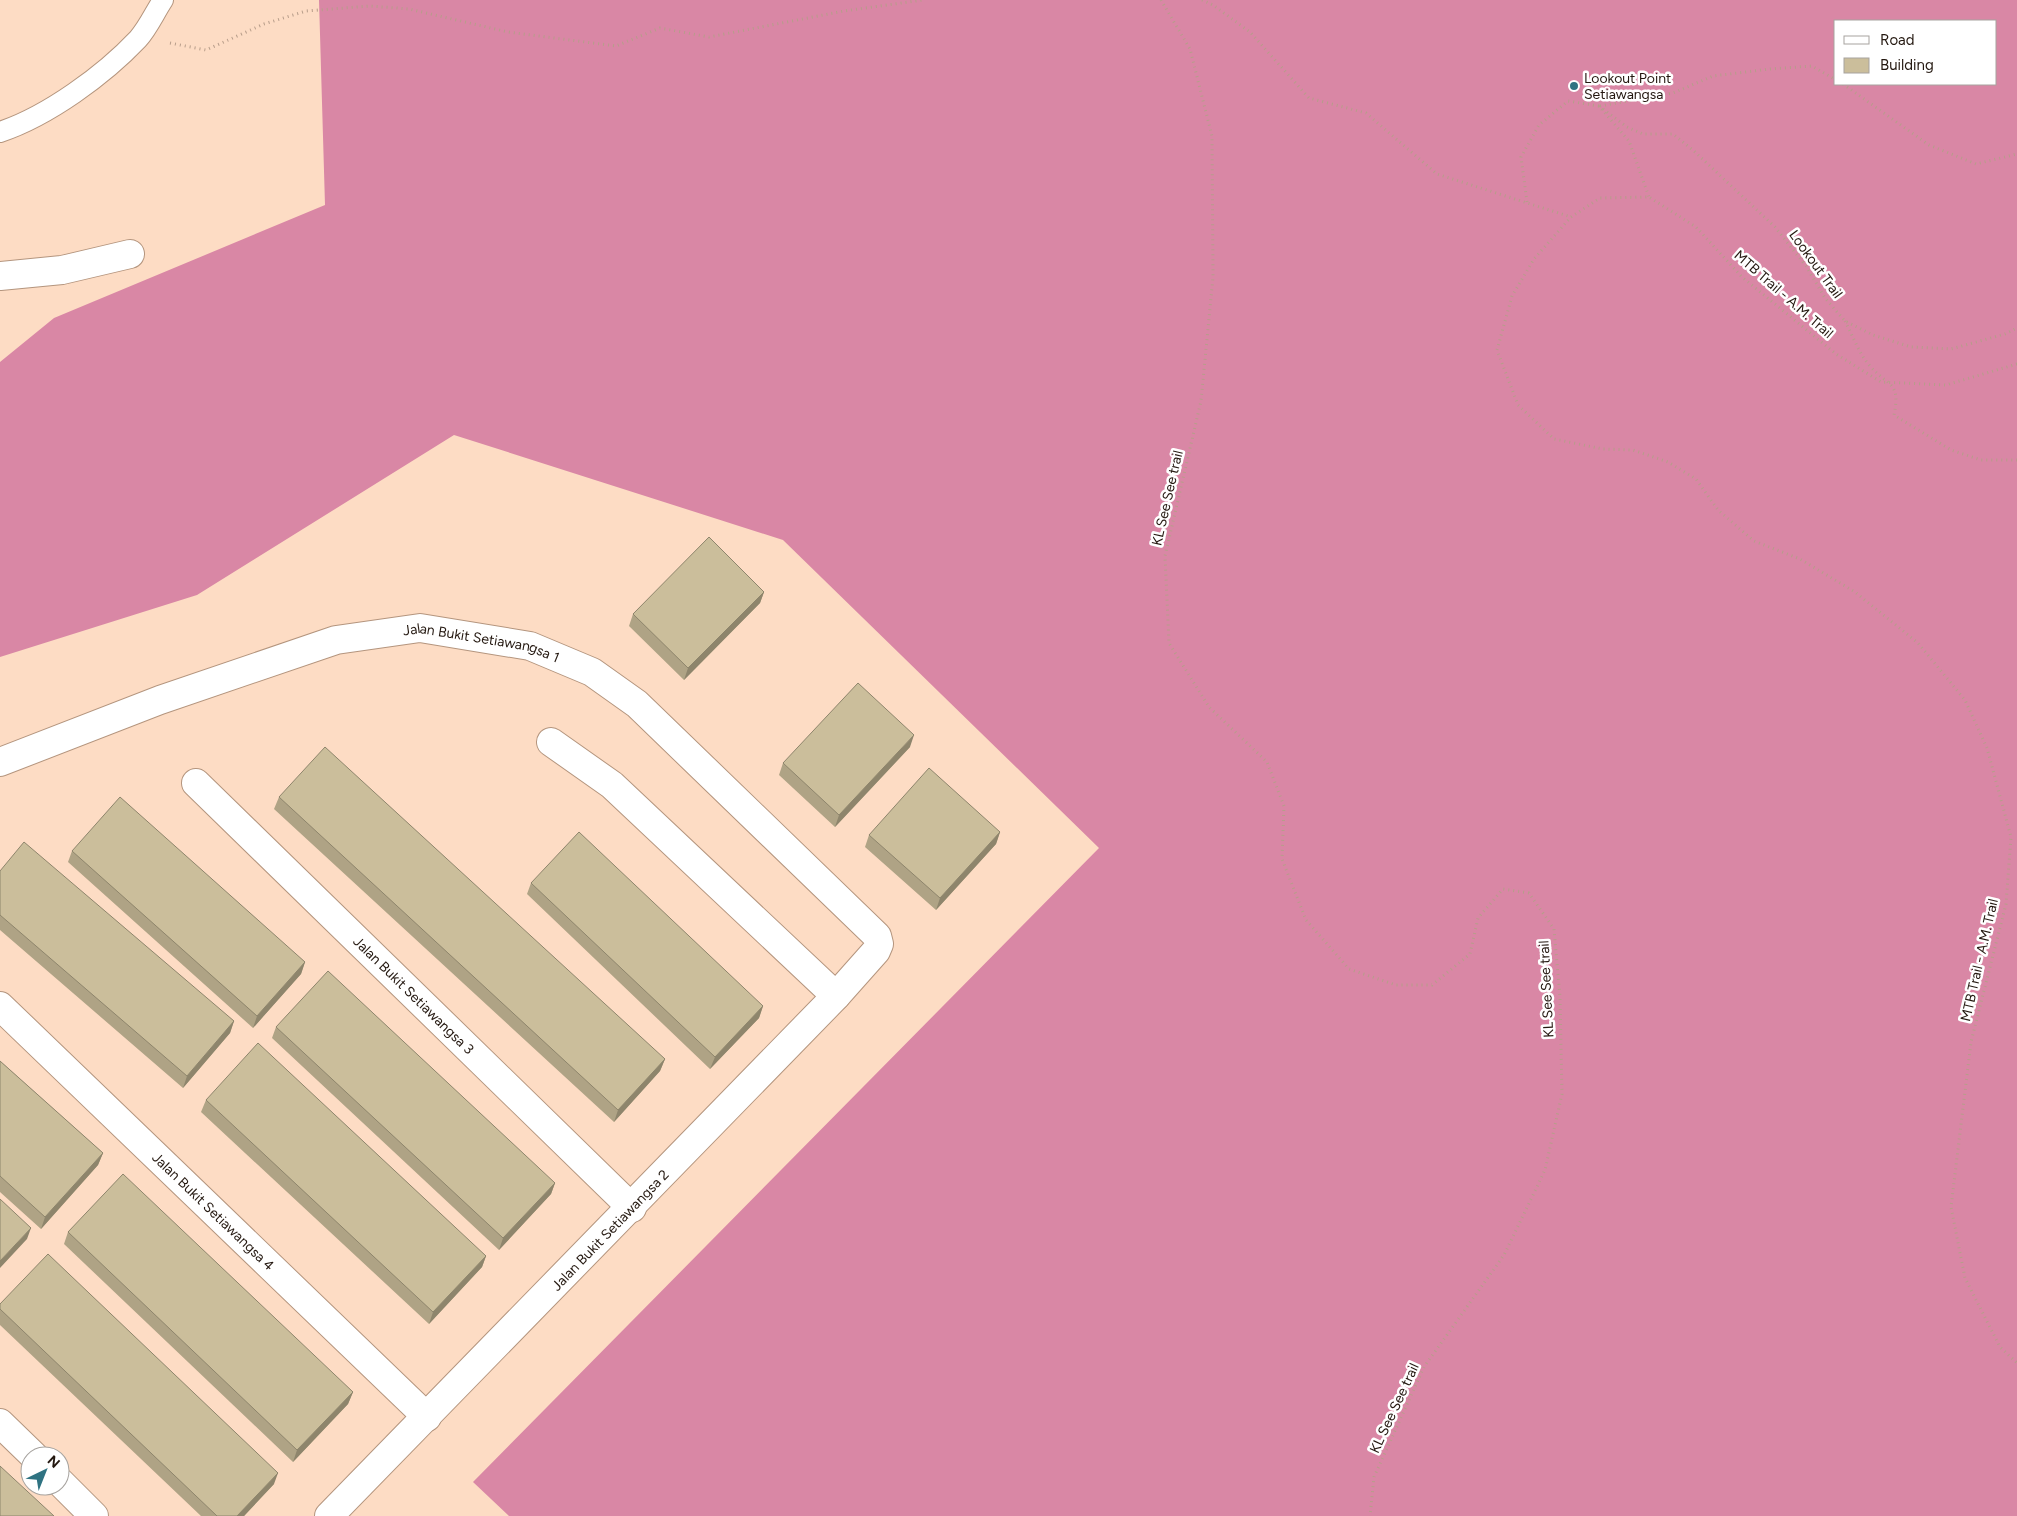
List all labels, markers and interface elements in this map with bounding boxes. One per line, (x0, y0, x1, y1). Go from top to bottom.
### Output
legend (1834, 20, 1997, 85)
text: Road (1880, 31, 1915, 49)
text: Building (1880, 56, 1934, 74)
place label: Lookout Point Setiawangsa (1584, 70, 1671, 103)
marker: Lookout Point Setiawangsa (1568, 80, 1580, 92)
street label: Lookout Trail (1785, 227, 1846, 302)
street label: MTB Trail - A.M. Trail (1731, 247, 1837, 342)
street label: KL See See trail (1148, 449, 1187, 548)
street label: Jalan Bukit Setiawangsa 1 (402, 620, 562, 666)
street label: MTB Trail - A.M. Trail (1957, 897, 2002, 1023)
street label: Jalan Bukit Setiawangsa 3 (350, 933, 477, 1058)
street label: KL See See trail (1535, 940, 1558, 1038)
street label: Jalan Bukit Setiawangsa 4 (148, 1149, 278, 1274)
street label: Jalan Bukit Setiawangsa 2 (548, 1166, 673, 1294)
street label: KL See See trail (1366, 1360, 1423, 1456)
north arrow (20, 1446, 70, 1496)
text: N (44, 1452, 63, 1472)

